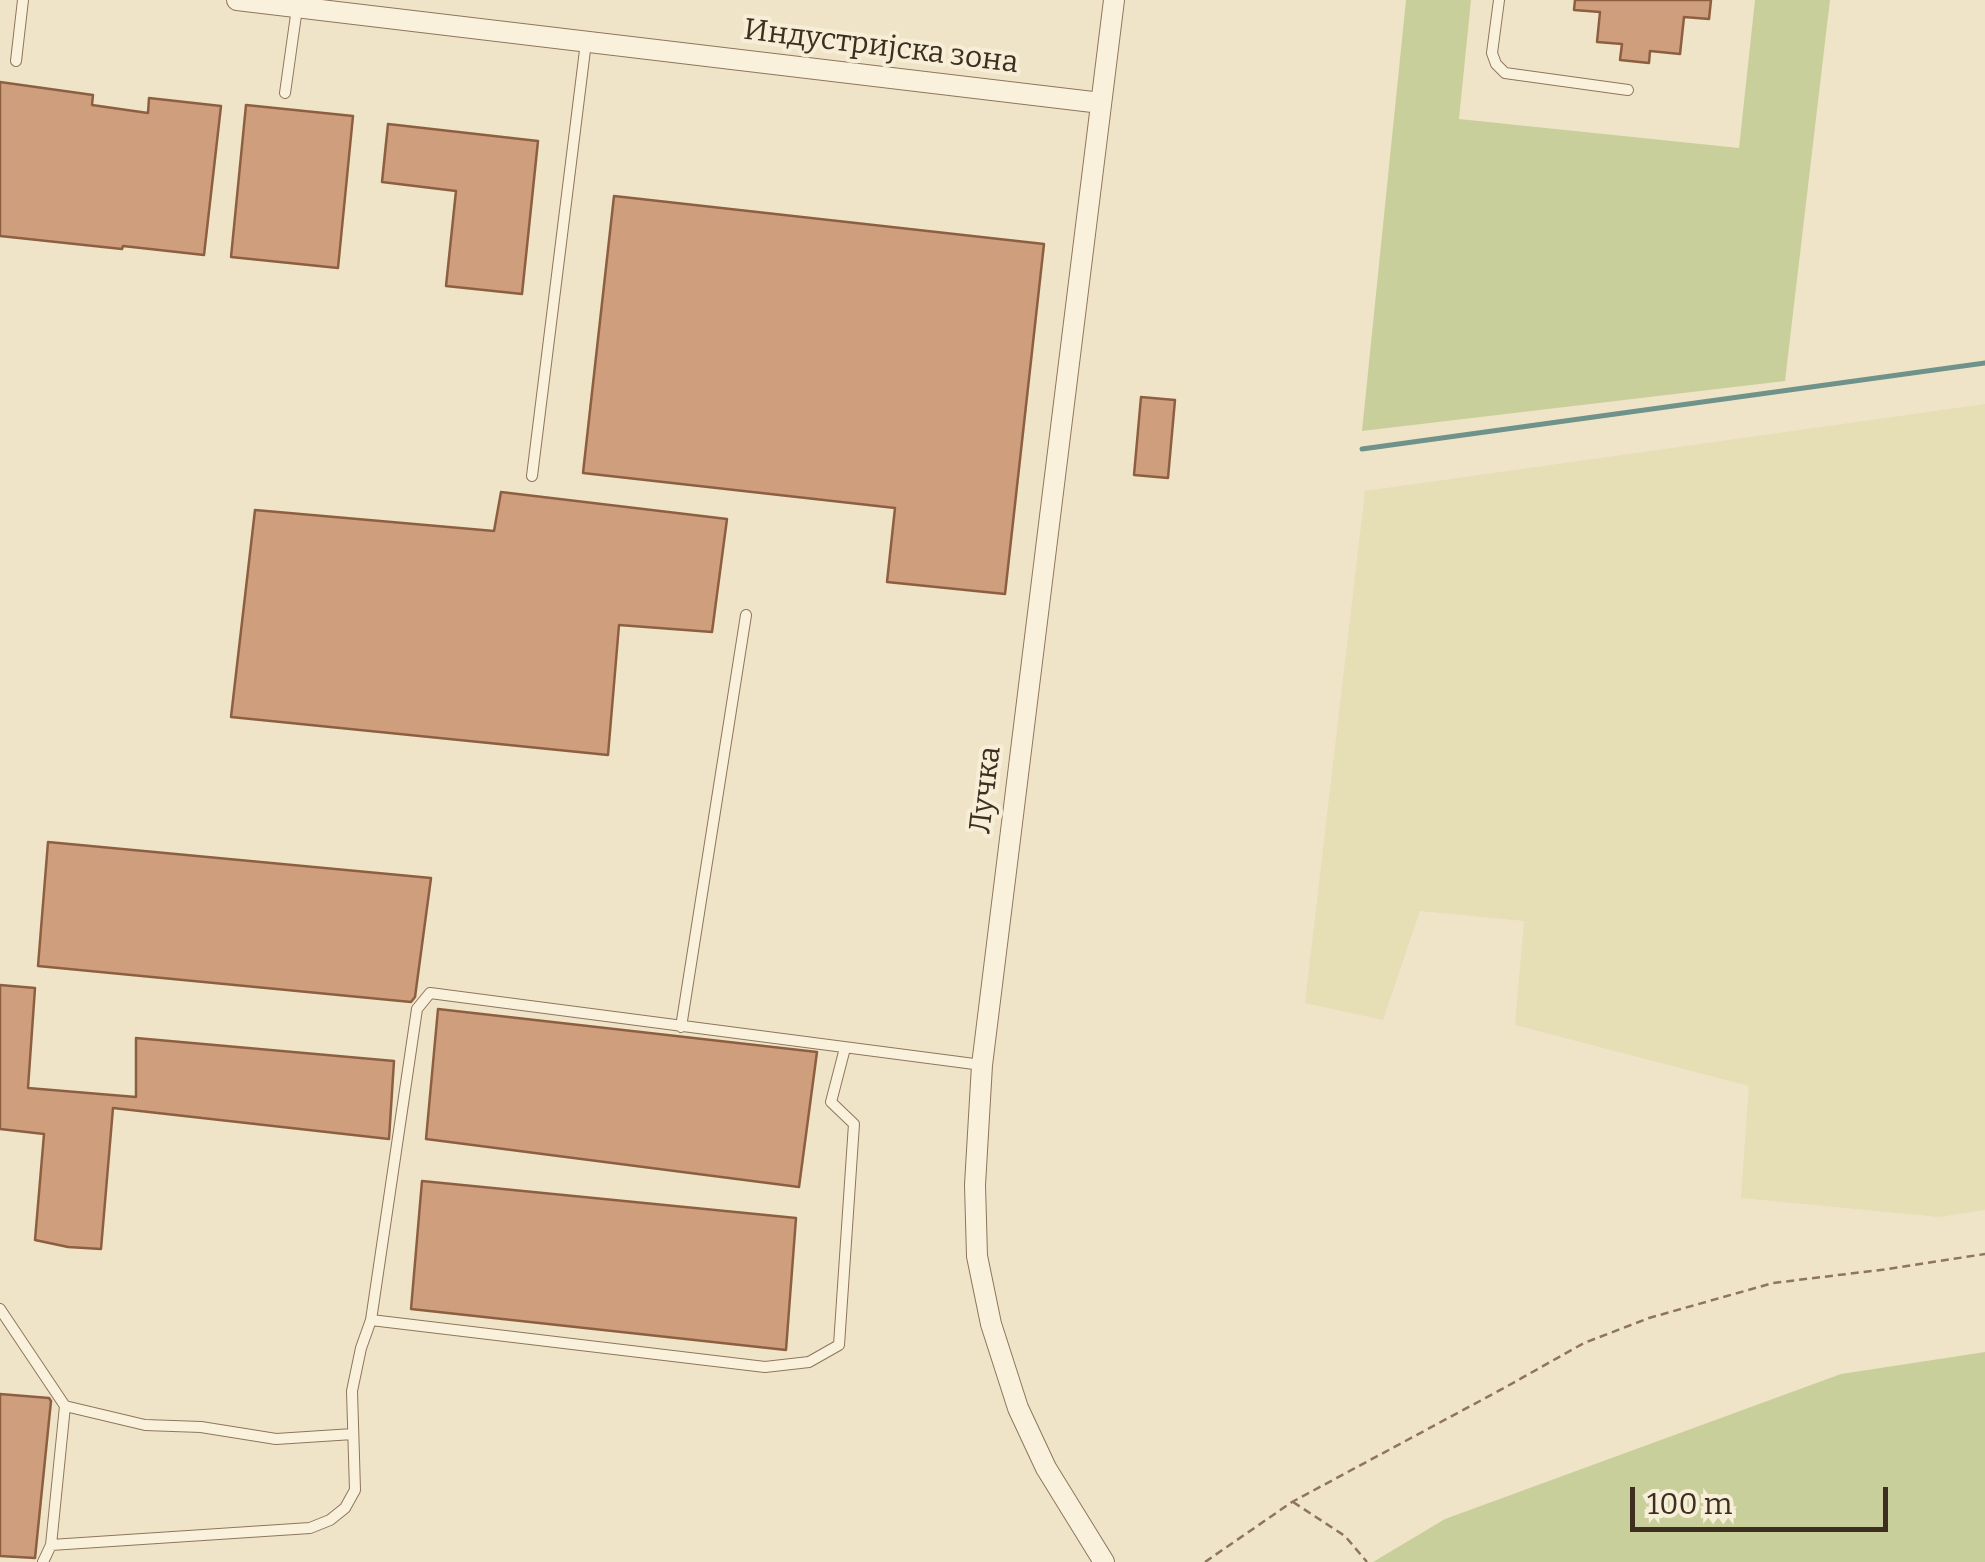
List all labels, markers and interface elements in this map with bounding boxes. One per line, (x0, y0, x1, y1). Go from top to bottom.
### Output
street label: Индустријска зона (742, 12, 1020, 82)
street label: Лучка (963, 744, 1009, 836)
scale bar (1635, 1467, 1892, 1529)
text: 100 m (1647, 1486, 1732, 1522)

